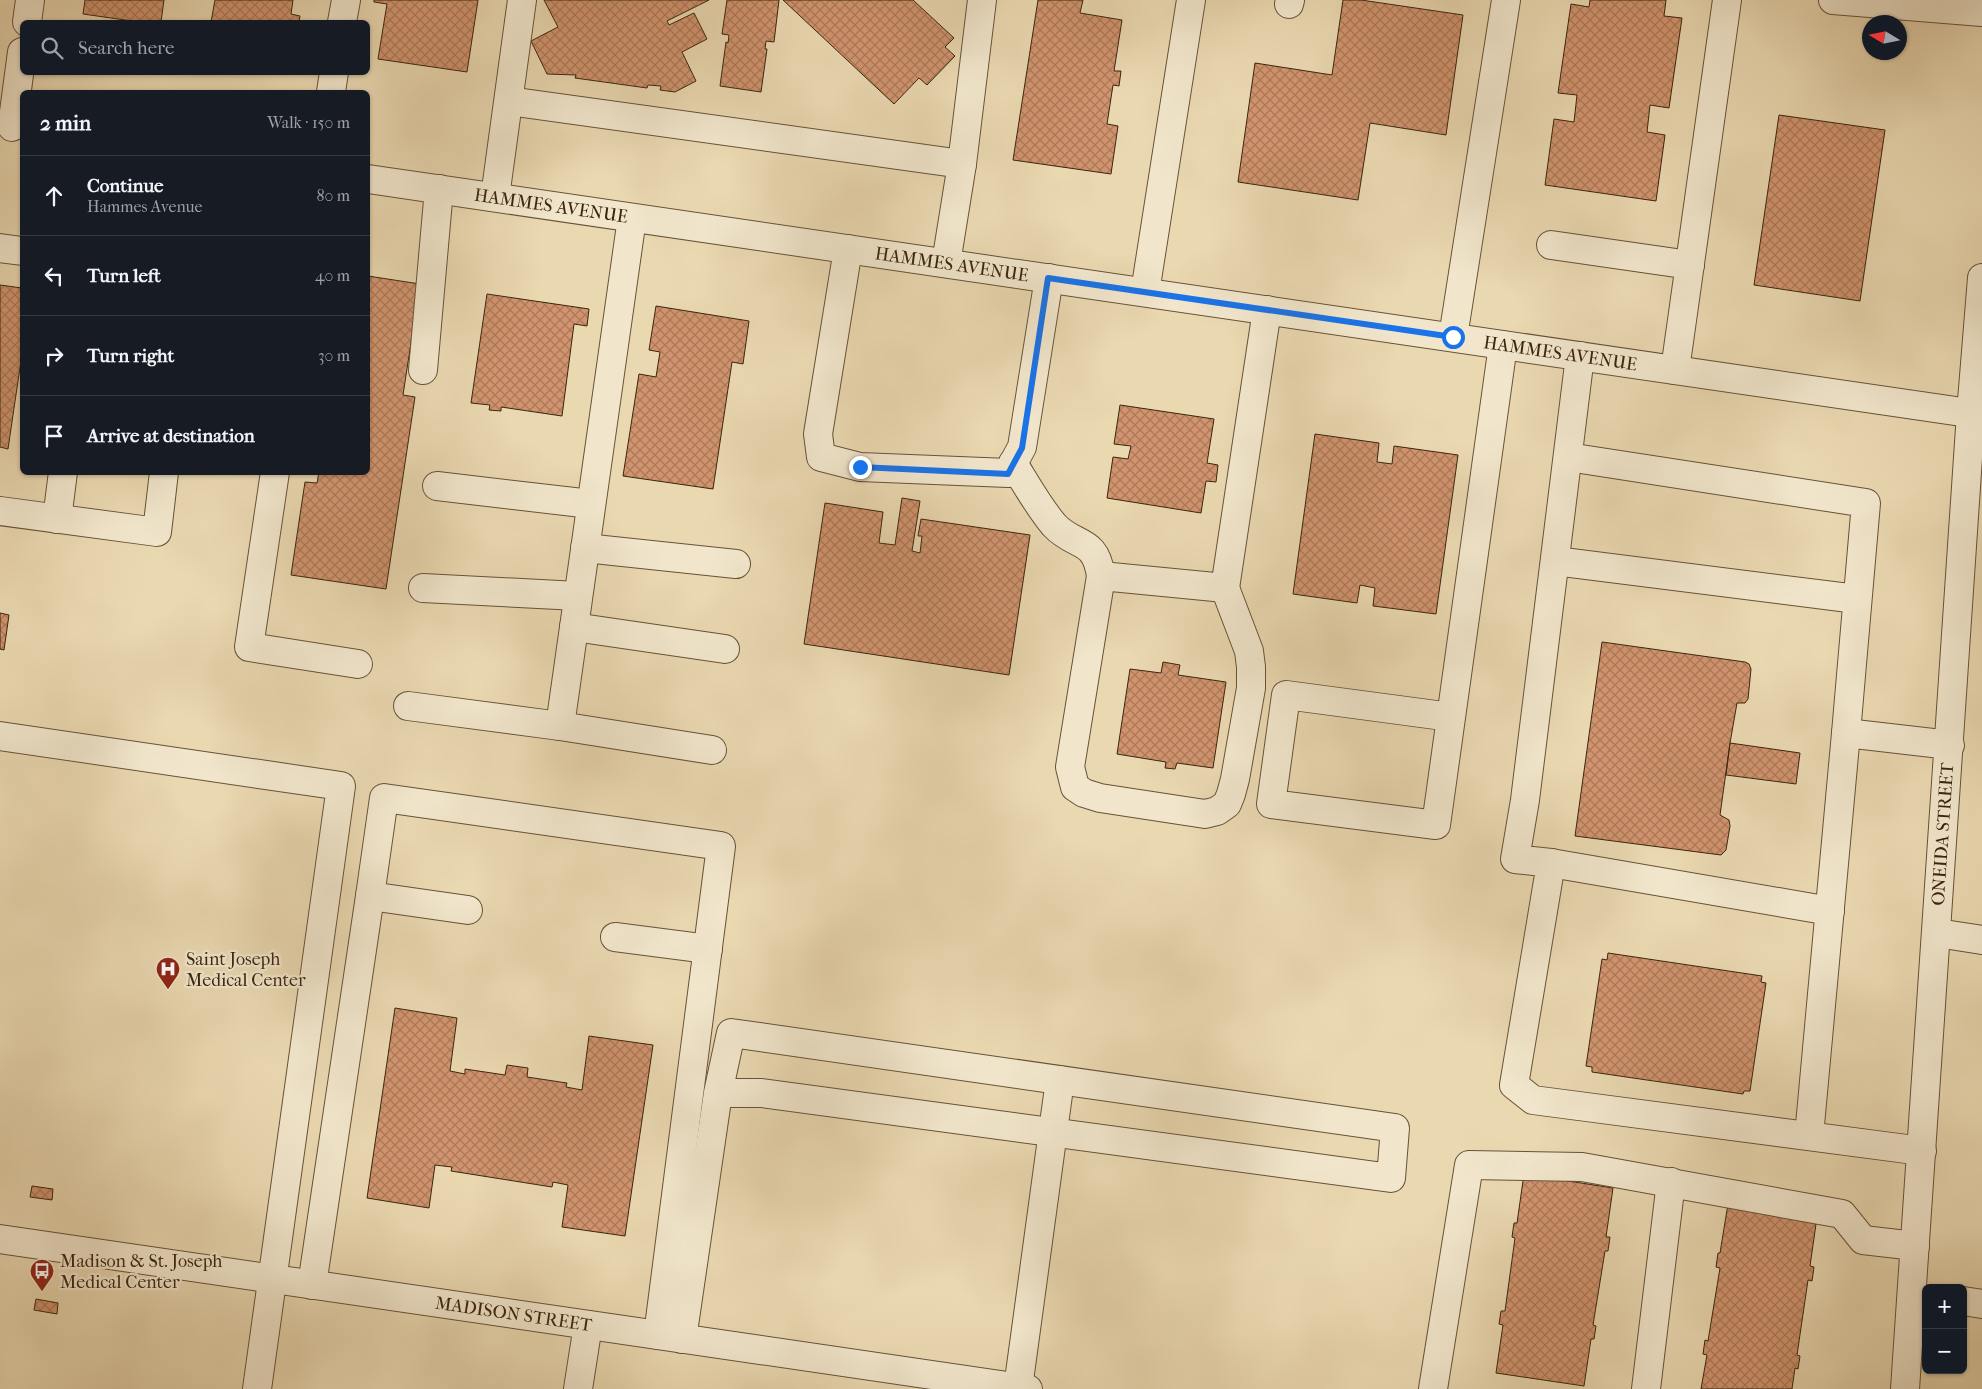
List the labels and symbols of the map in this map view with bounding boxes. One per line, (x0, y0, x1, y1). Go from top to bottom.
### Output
north arrow (1862, 15, 1907, 60)
street label: HAMMES AVENUE (473, 185, 629, 228)
street label: HAMMES AVENUE (873, 243, 1030, 286)
route start (1442, 326, 1465, 349)
street label: HAMMES AVENUE (1482, 332, 1638, 375)
route end (849, 456, 872, 479)
street label: ONEIDA STREET (1928, 761, 1958, 906)
place label: Saint Joseph Medical Center (186, 949, 306, 991)
hospital icon: Saint Joseph Medical Center (155, 956, 181, 990)
place label: Madison & St. Joseph Medical Center (60, 1251, 222, 1293)
bus stop icon: Madison & St. Joseph Medical Center (29, 1258, 55, 1292)
street label: MADISON STREET (434, 1293, 594, 1336)

